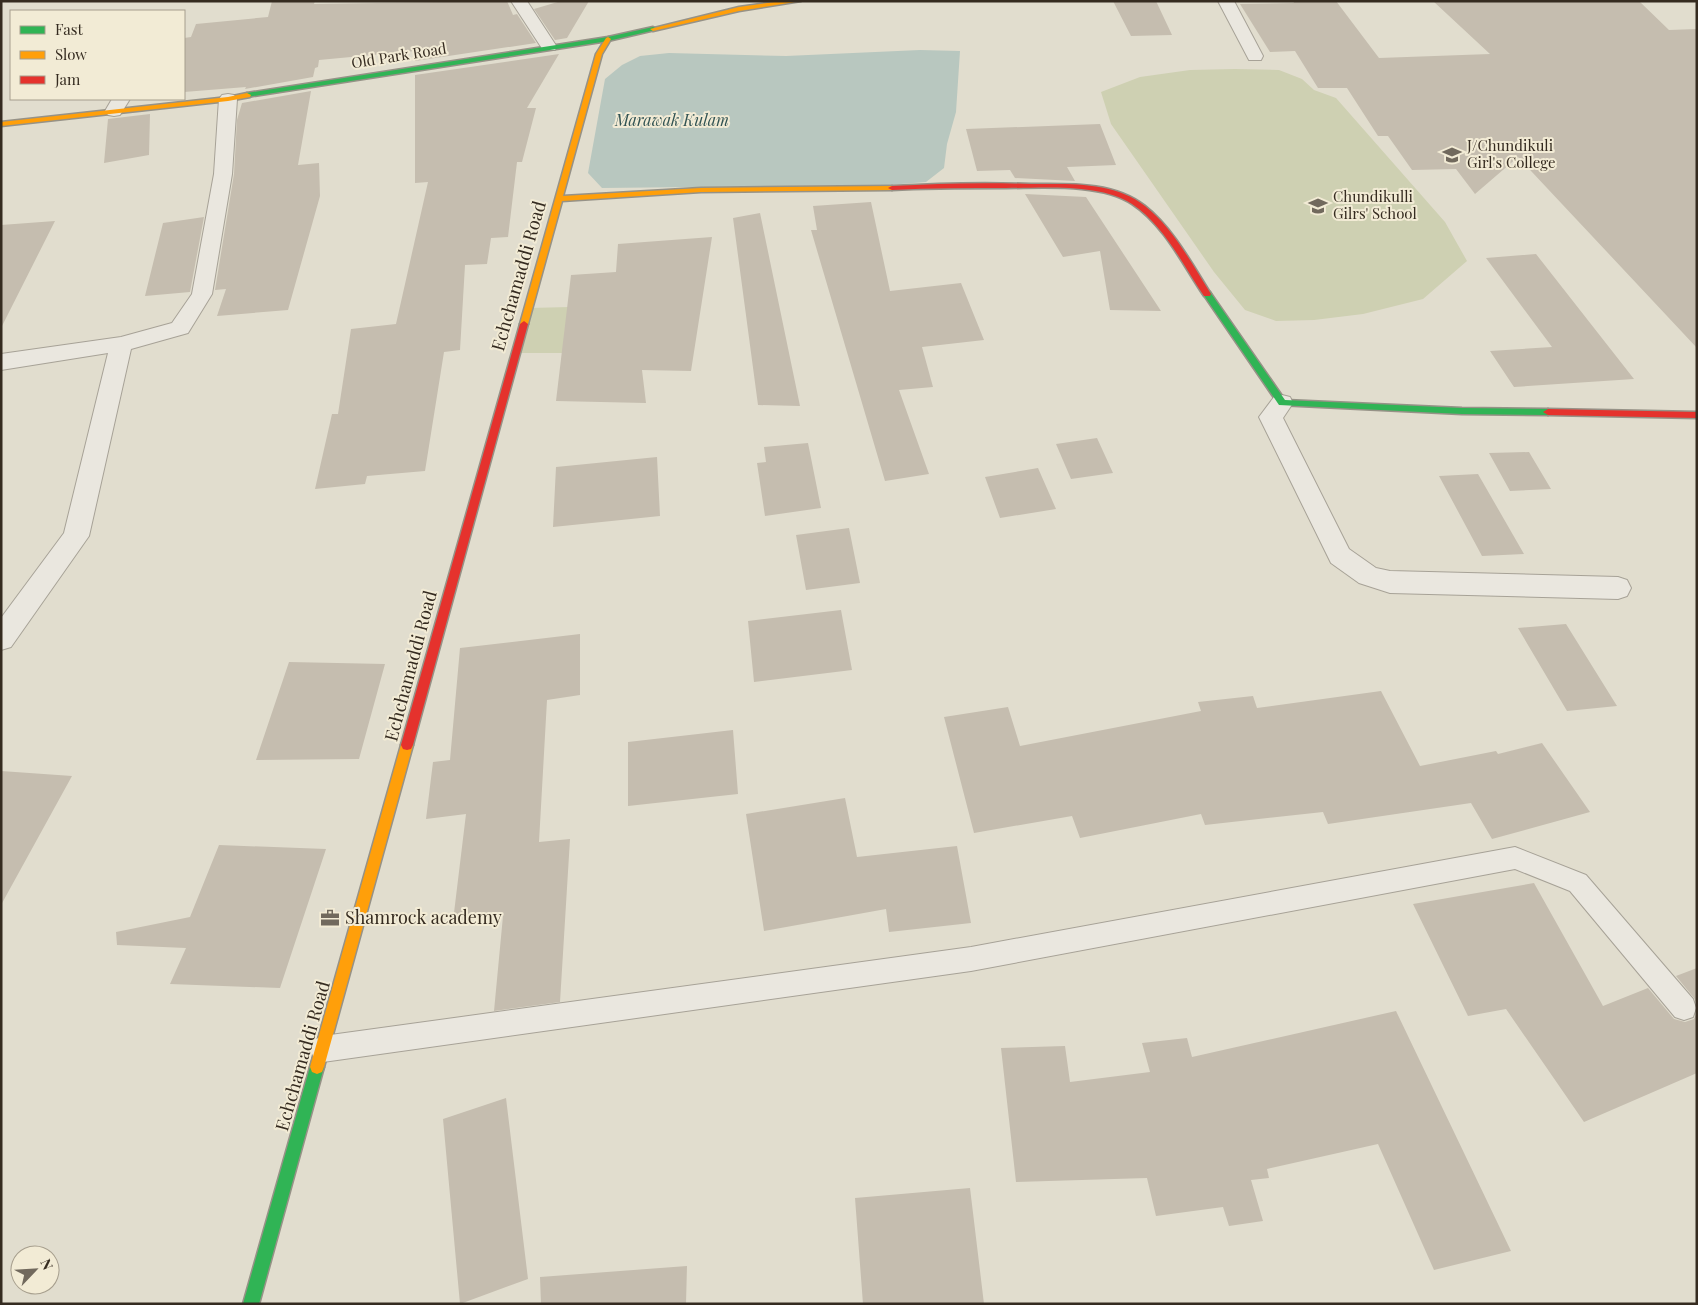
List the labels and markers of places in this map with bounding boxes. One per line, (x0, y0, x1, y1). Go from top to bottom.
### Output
place label: J/Chundikuli Girl's College (1466, 135, 1556, 172)
school or university icon: J/Chundikuli Girl's College (1441, 144, 1463, 166)
place label: Chundikulli Gilrs' School (1333, 186, 1417, 223)
school or university icon: Chundikulli Gilrs' School (1307, 195, 1329, 217)
place label: Shamrock academy (345, 905, 502, 929)
office icon: Shamrock academy (319, 907, 341, 929)

